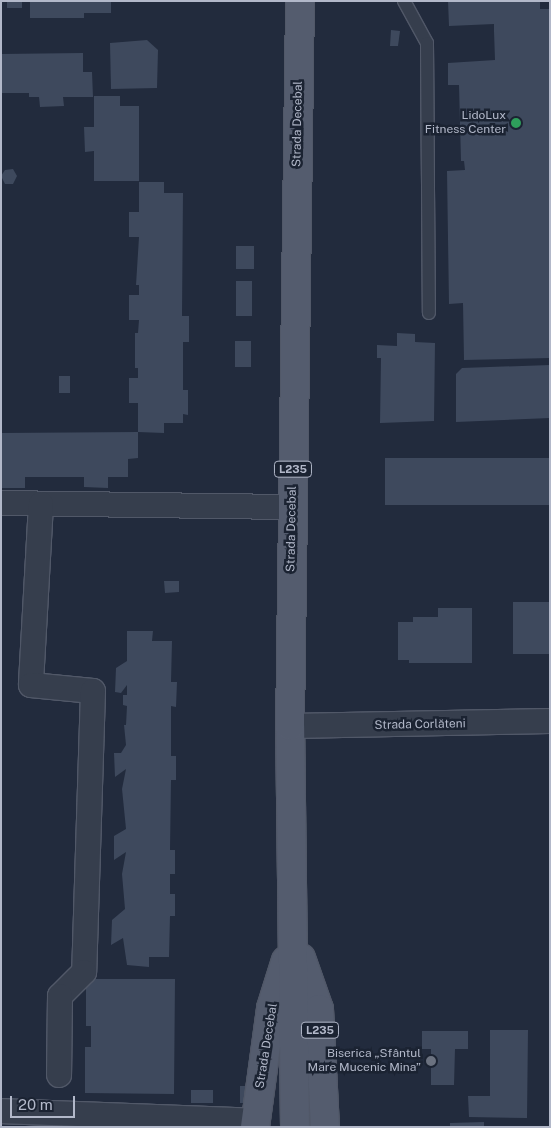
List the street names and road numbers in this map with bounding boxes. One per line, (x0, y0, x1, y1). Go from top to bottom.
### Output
street label: Strada Decebal (290, 81, 306, 167)
road number: L235 (273, 460, 313, 478)
street label: Strada Decebal (284, 486, 300, 572)
street label: Strada Corlăteni (374, 717, 466, 733)
street label: Strada Decebal (253, 1002, 281, 1090)
road number: L235 (300, 1022, 340, 1038)

